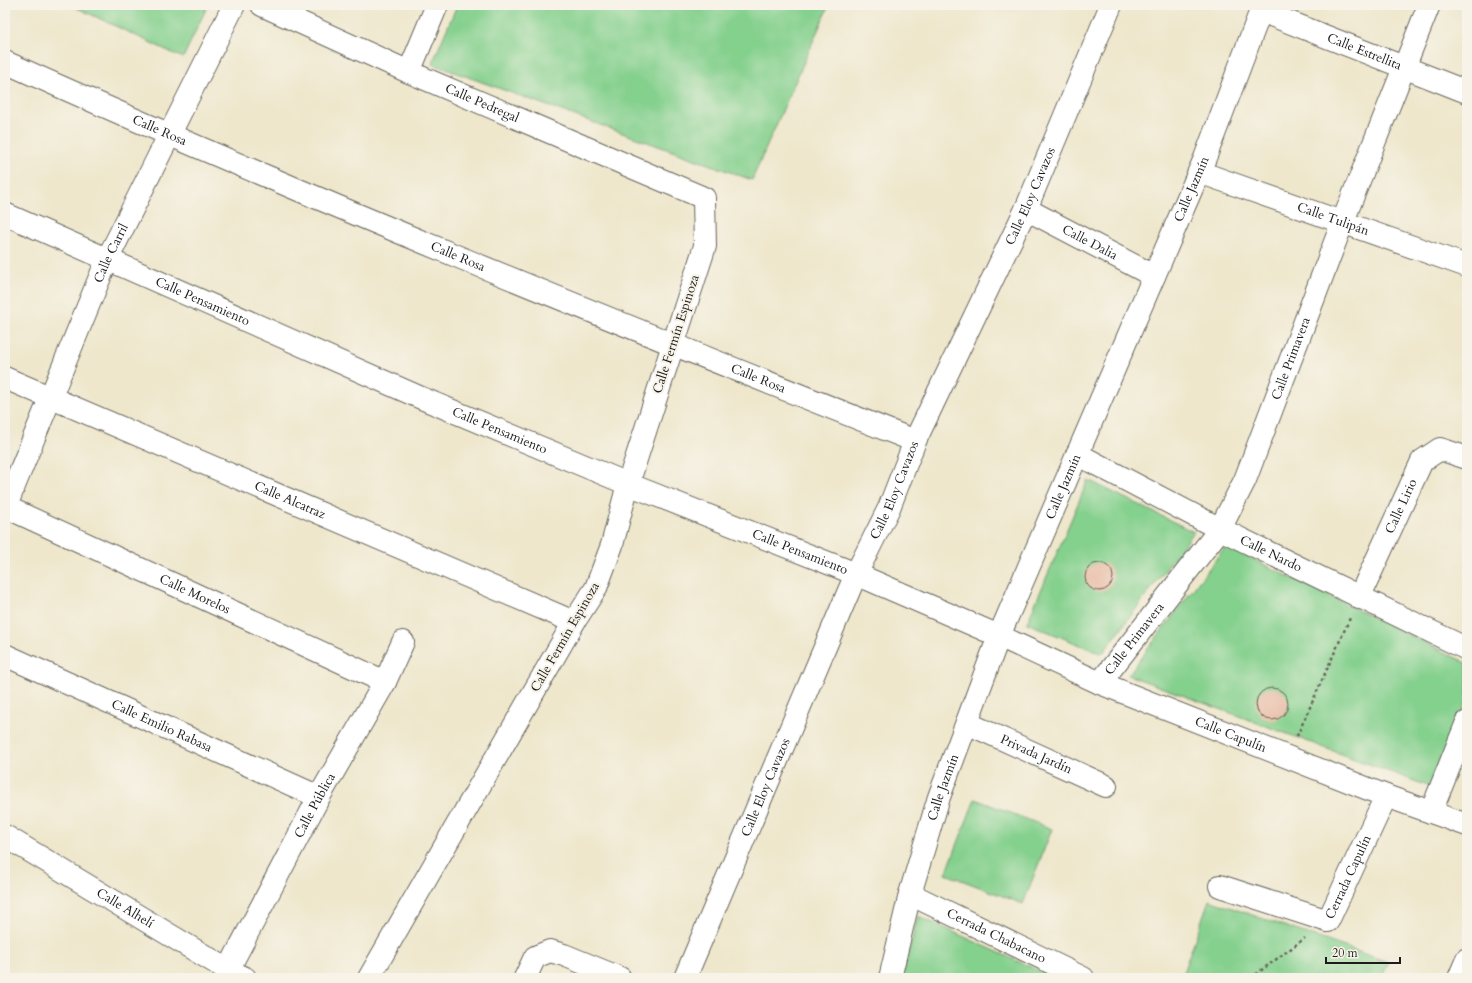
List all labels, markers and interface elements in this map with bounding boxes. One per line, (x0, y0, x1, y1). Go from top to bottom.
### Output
street label: Calle Estrellita (1324, 29, 1405, 75)
street label: Calle Pedregal (442, 79, 523, 127)
street label: Calle Rosa (130, 111, 190, 150)
street label: Calle Eloy Cavazos (1001, 144, 1060, 248)
street label: Calle Jazmín (1170, 153, 1214, 225)
street label: Calle Tulipán (1295, 198, 1372, 240)
street label: Calle Carril (90, 220, 133, 286)
street label: Calle Dalia (1059, 220, 1121, 265)
street label: Calle Rosa (428, 237, 488, 276)
street label: Calle Fermín Espinoza (648, 272, 704, 396)
street label: Calle Pensamiento (152, 273, 253, 330)
street label: Calle Primavera (1267, 314, 1315, 403)
street label: Calle Rosa (728, 359, 789, 398)
street label: Calle Pensamiento (449, 403, 550, 458)
street label: Calle Eloy Cavazos (866, 438, 923, 543)
street label: Calle Jazmín (1041, 451, 1086, 522)
street label: Calle Lirio (1381, 476, 1422, 537)
street label: Calle Alcatraz (251, 477, 329, 524)
street label: Calle Pensamiento (749, 525, 851, 579)
street label: Calle Nardo (1237, 531, 1305, 576)
street label: Calle Morelos (156, 570, 233, 618)
street label: Calle Fermín Espinoza (526, 579, 604, 695)
street label: Calle Primavera (1101, 599, 1169, 679)
street label: Calle Emilio Rabasa (108, 695, 215, 757)
street label: Calle Capulín (1192, 712, 1270, 757)
street label: Privada Jardín (997, 730, 1076, 779)
street label: Calle Eloy Cavazos (737, 735, 795, 839)
street label: Calle Jazmín (923, 751, 963, 823)
street label: Calle Pública (290, 769, 340, 841)
street label: Cerrada Capulín (1321, 831, 1376, 922)
street label: Calle Alhelí (93, 884, 157, 933)
street label: Cerrada Chabacano (944, 904, 1049, 968)
scale bar (1326, 939, 1400, 965)
text: 20 m (1332, 945, 1359, 961)

